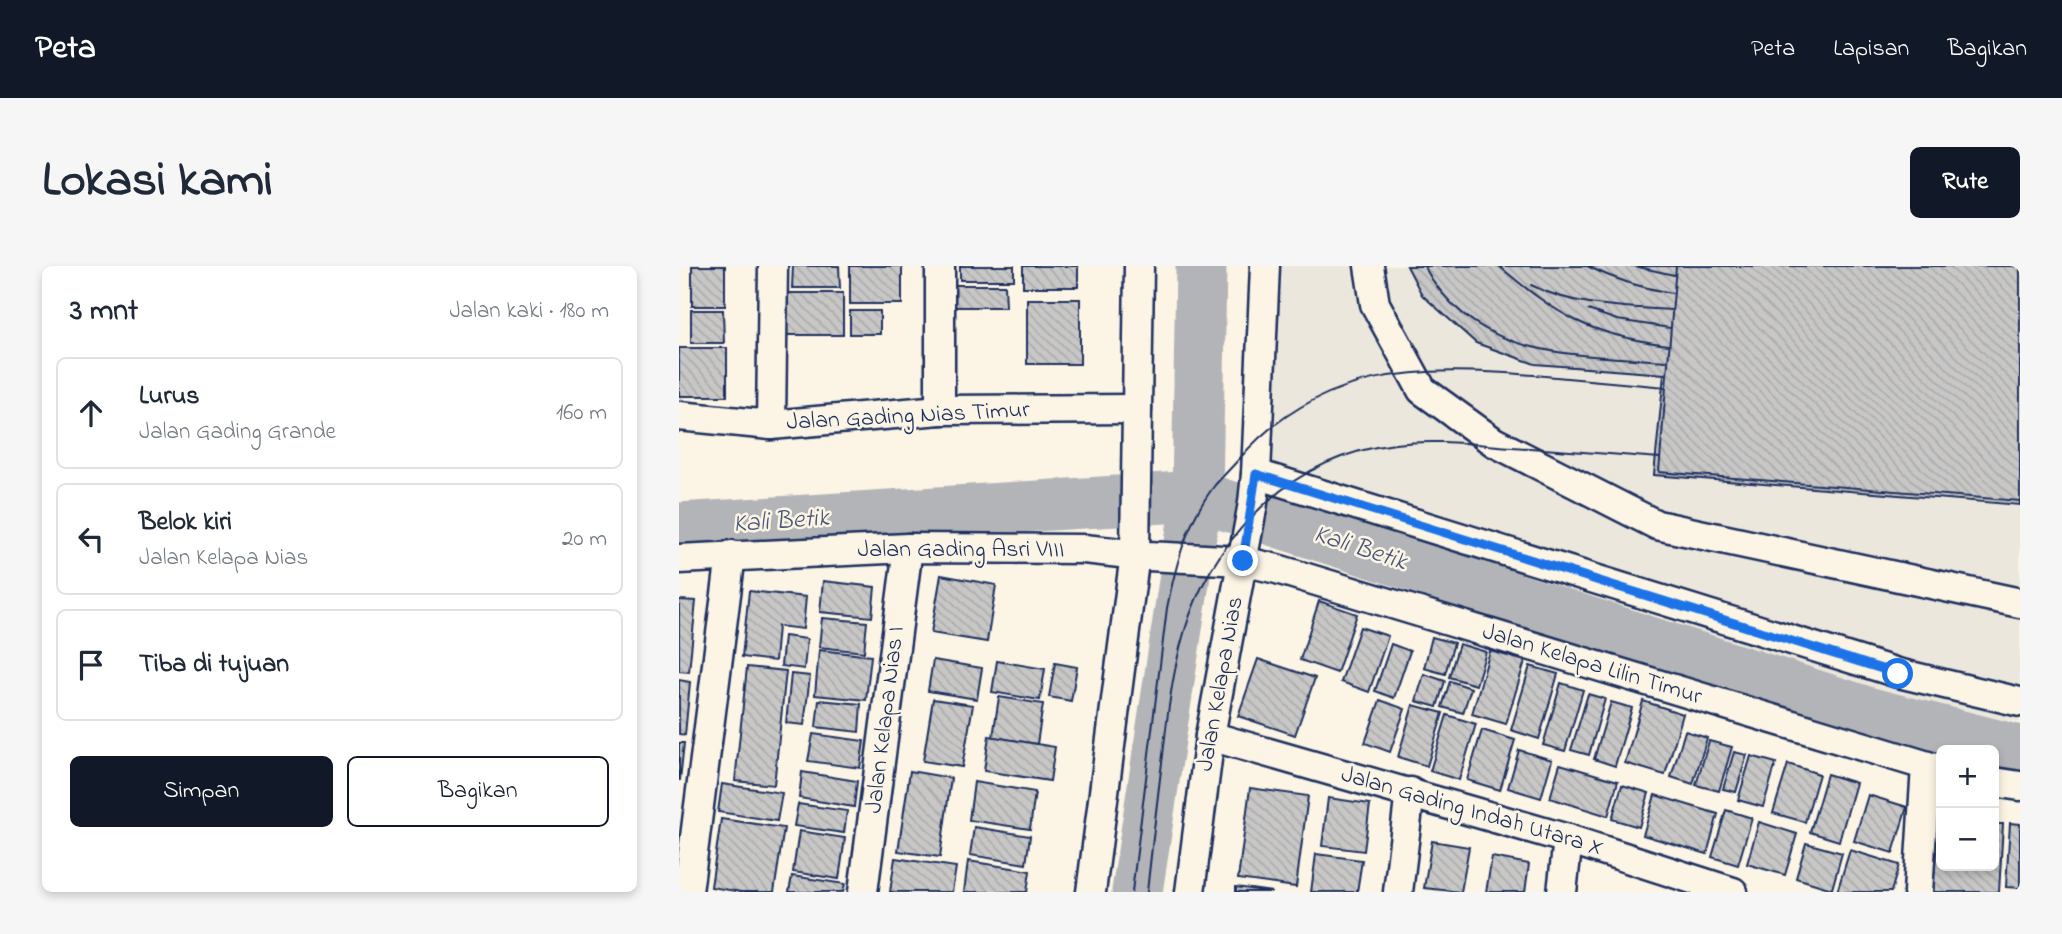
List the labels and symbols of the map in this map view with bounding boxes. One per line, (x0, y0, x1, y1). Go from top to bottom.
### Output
street label: Jalan Gading Nias Timur (786, 393, 1031, 441)
water label: Kali Betik (732, 500, 832, 544)
water label: Kali Betik (1308, 516, 1413, 582)
street label: Jalan Gading Asri VIII (858, 533, 1064, 568)
route end (1227, 545, 1258, 576)
street label: Jalan Kelapa Nias (1188, 594, 1254, 774)
street label: Jalan Kelapa Lilin Timur (1478, 615, 1707, 715)
street label: Jalan Kelapa Nias I (857, 624, 915, 816)
route start (1882, 658, 1913, 689)
street label: Jalan Gading Indah Utara X (1337, 758, 1608, 866)

